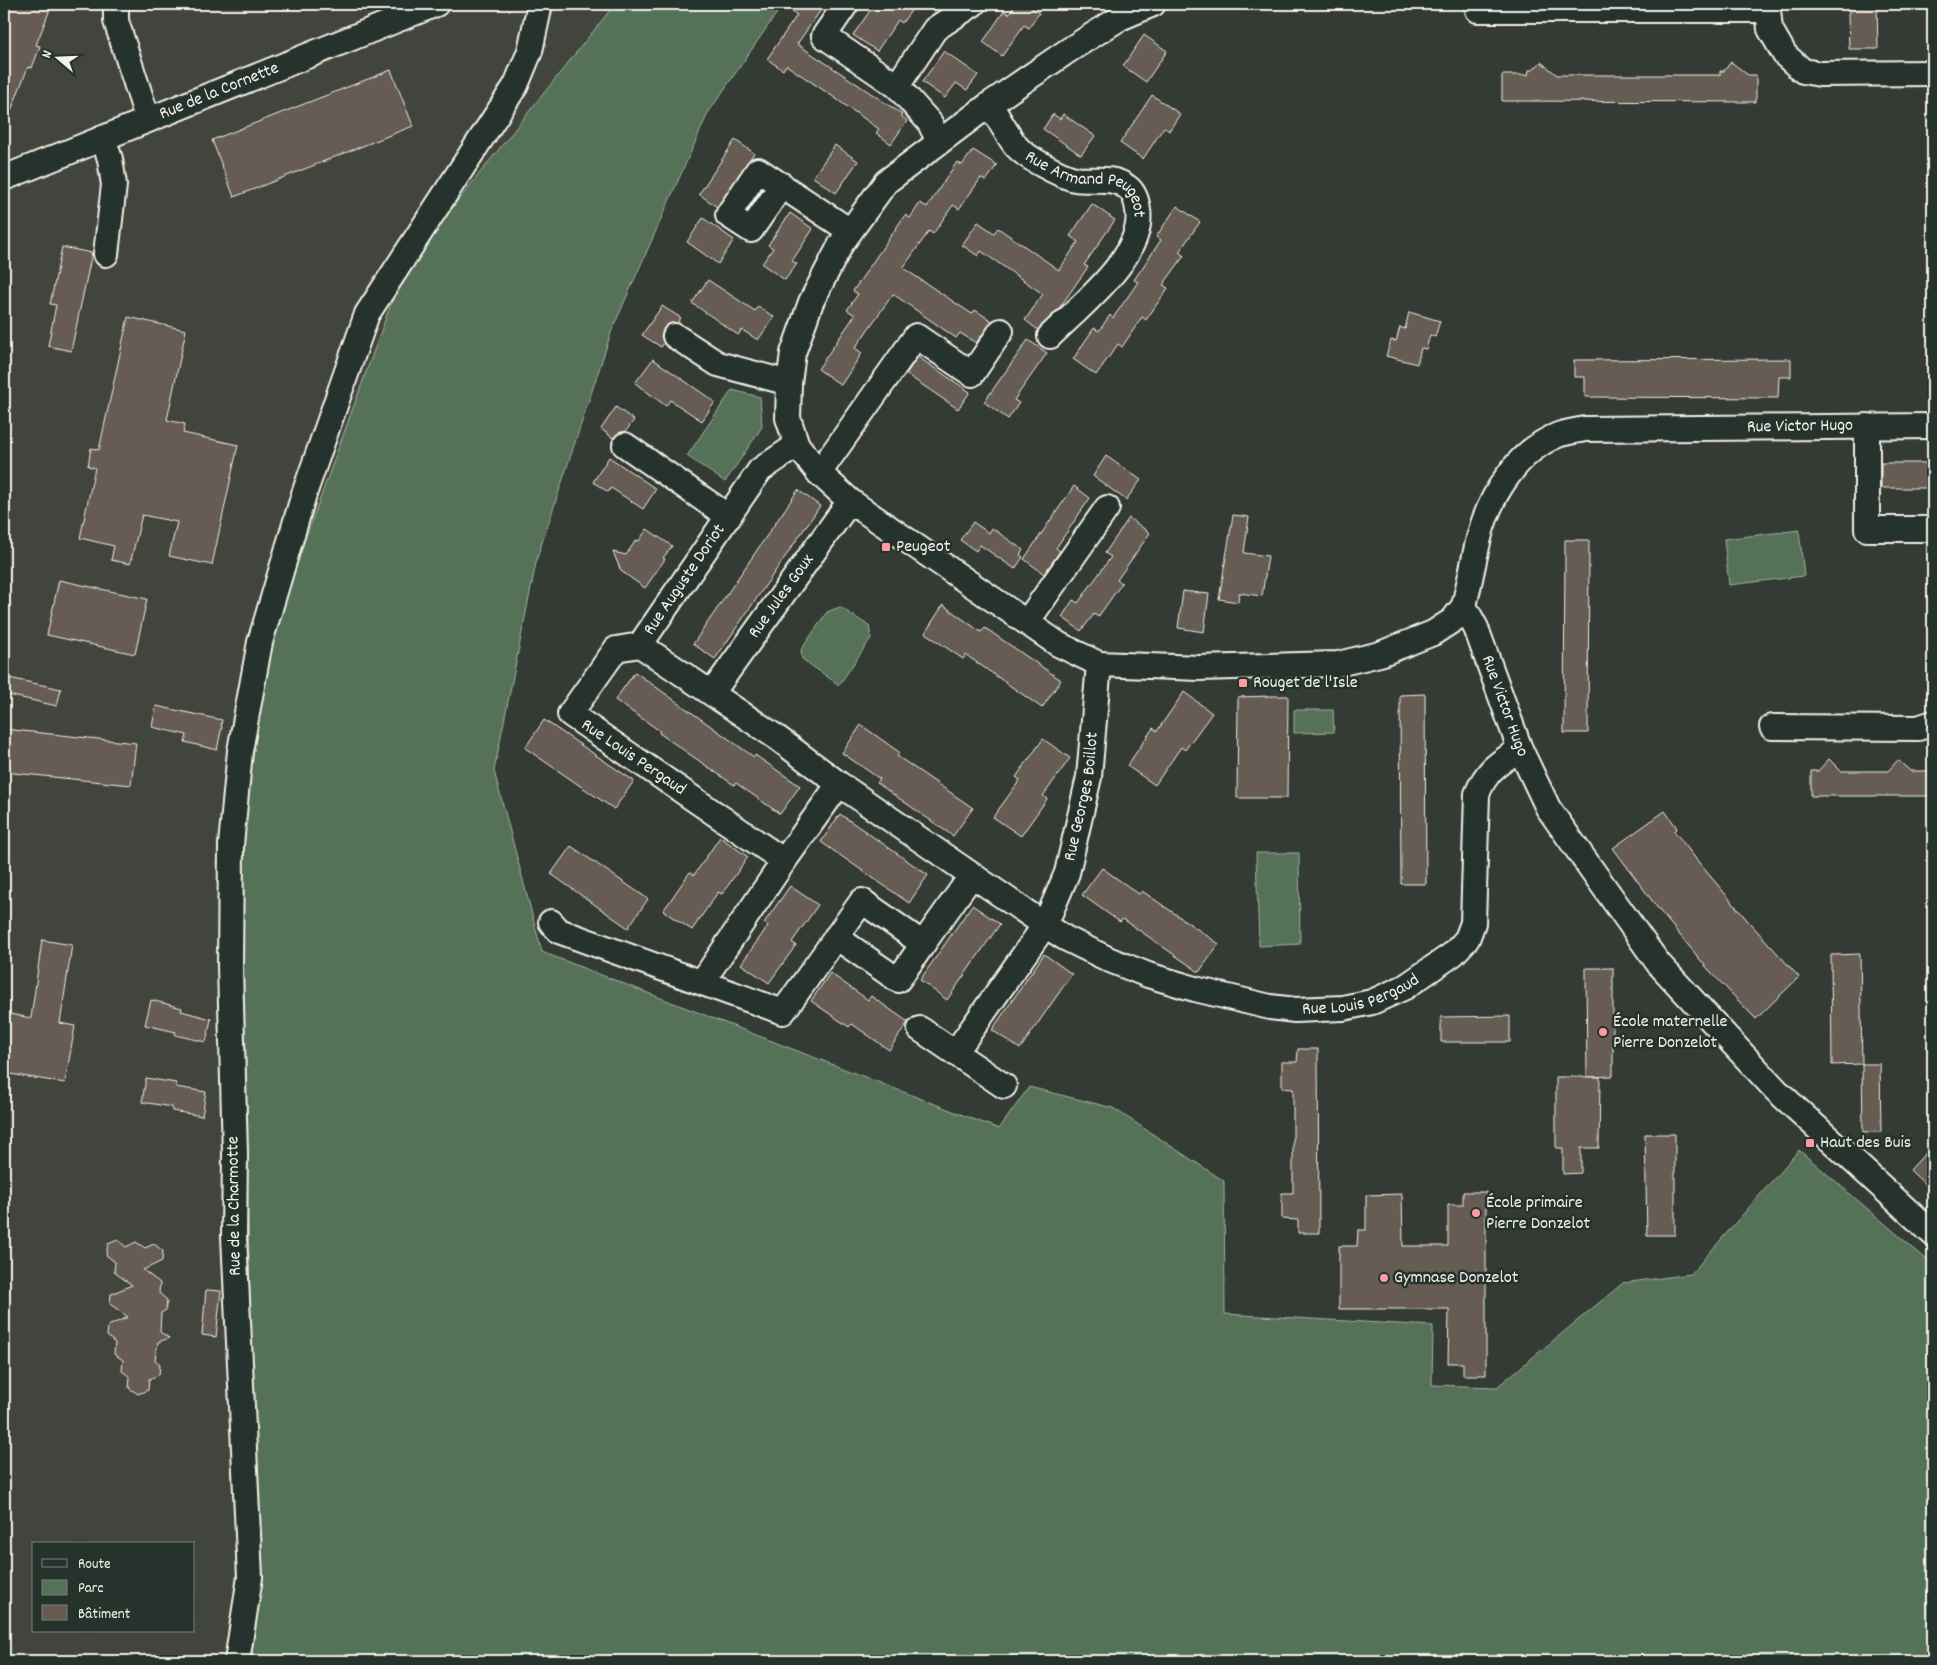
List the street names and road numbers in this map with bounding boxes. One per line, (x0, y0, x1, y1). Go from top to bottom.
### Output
street label: Rue de la Cornette (156, 56, 283, 127)
street label: Rue Armand Peugeot (1020, 145, 1151, 218)
street label: Rue Victor Hugo (1747, 414, 1853, 440)
street label: Rue Auguste Doriot (638, 519, 732, 641)
street label: Rue Jules Goux (743, 549, 821, 644)
street label: Rue Victor Hugo (1475, 652, 1535, 761)
street label: Rue Louis Pergaud (575, 714, 691, 802)
street label: Rue Georges Boillot (1058, 731, 1105, 864)
street label: Rue Louis Pergaud (1302, 968, 1425, 1022)
street label: Rue de la Charmotte (221, 1136, 249, 1276)

